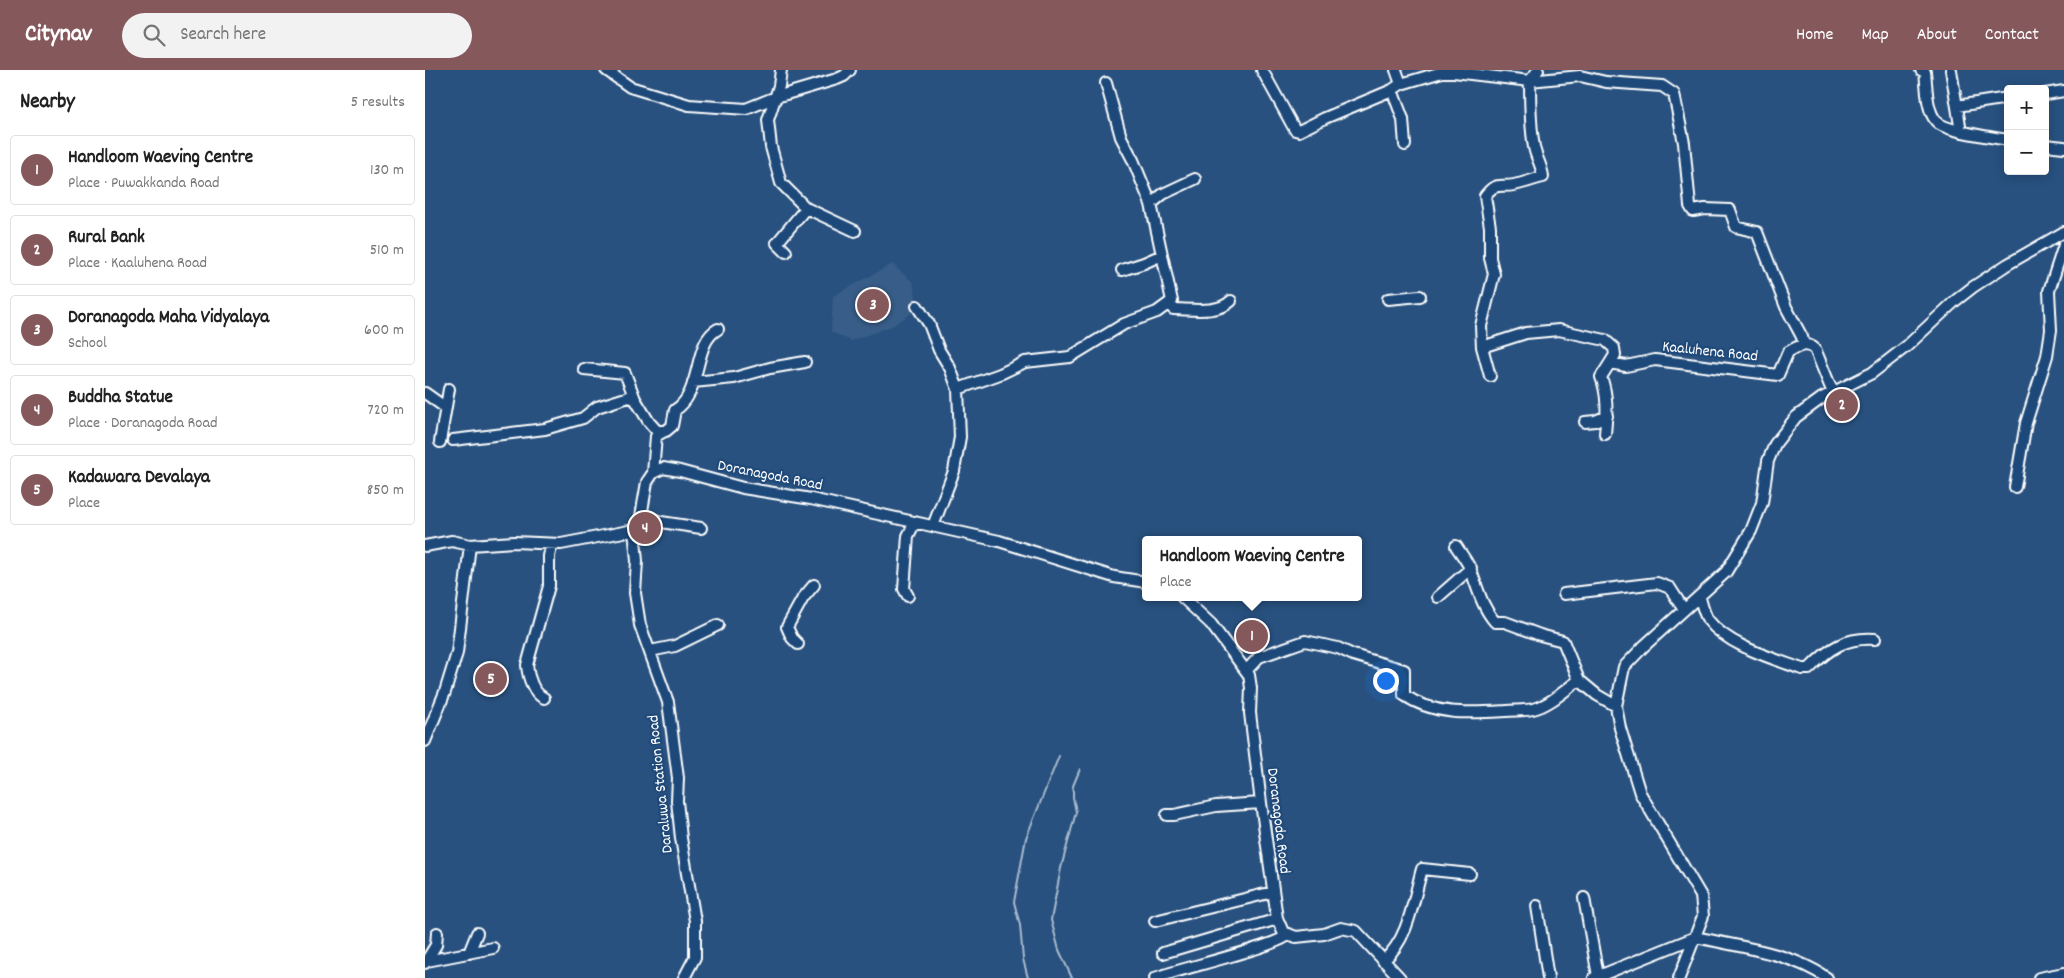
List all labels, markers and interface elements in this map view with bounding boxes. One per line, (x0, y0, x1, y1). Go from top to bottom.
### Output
search box (122, 13, 472, 58)
text: Citynav (25, 18, 92, 52)
icon: search (140, 21, 168, 49)
text: Search here (180, 22, 266, 49)
text: Home (1796, 23, 1833, 48)
text: Map (1861, 23, 1889, 48)
text: About (1917, 23, 1957, 48)
text: Contact (1985, 23, 2039, 48)
map controls (2004, 85, 2049, 175)
button: + (2004, 85, 2049, 130)
text: Nearby (20, 88, 75, 118)
text: 5 results (351, 91, 405, 114)
button: − (2004, 130, 2049, 175)
text: Handloom Waeving Centre (68, 145, 253, 172)
text: 1 (35, 159, 39, 182)
text: 130 m (370, 159, 404, 182)
text: Place · Puwakkanda Road (68, 172, 220, 195)
text: Rural Bank (68, 225, 145, 252)
text: 2 (34, 239, 41, 262)
text: 510 m (370, 239, 404, 262)
text: Place · Kaaluhena Road (68, 252, 207, 275)
pin: 3 (857, 286, 889, 324)
text: Doranagoda Maha Vidyalaya (68, 305, 269, 332)
text: 3 (33, 319, 41, 342)
text: 600 m (364, 319, 404, 342)
text: School (68, 332, 107, 355)
street label: Kaaluhena Road (1661, 336, 1759, 368)
text: Buddha Statue (68, 385, 173, 412)
pin: 2 (1826, 386, 1858, 424)
text: 4 (34, 399, 40, 422)
text: 720 m (368, 399, 404, 422)
text: Place · Doranagoda Road (68, 412, 217, 435)
street label: Doranagoda Road (716, 455, 824, 497)
text: Kadawara Devalaya (68, 465, 210, 492)
text: 5 (33, 479, 41, 502)
text: 850 m (367, 479, 404, 502)
text: Place (68, 492, 100, 515)
pin: 4 (629, 509, 661, 547)
popup (1142, 536, 1362, 601)
text: Handloom Waeving Centre (1159, 544, 1345, 571)
text: Place (1159, 571, 1191, 594)
pin: 1 (1236, 617, 1268, 655)
pin: 5 (475, 660, 507, 698)
your location (1373, 668, 1399, 694)
street label: Daraluwa Station Road (642, 714, 680, 854)
street label: Doranagoda Road (1260, 767, 1296, 875)

